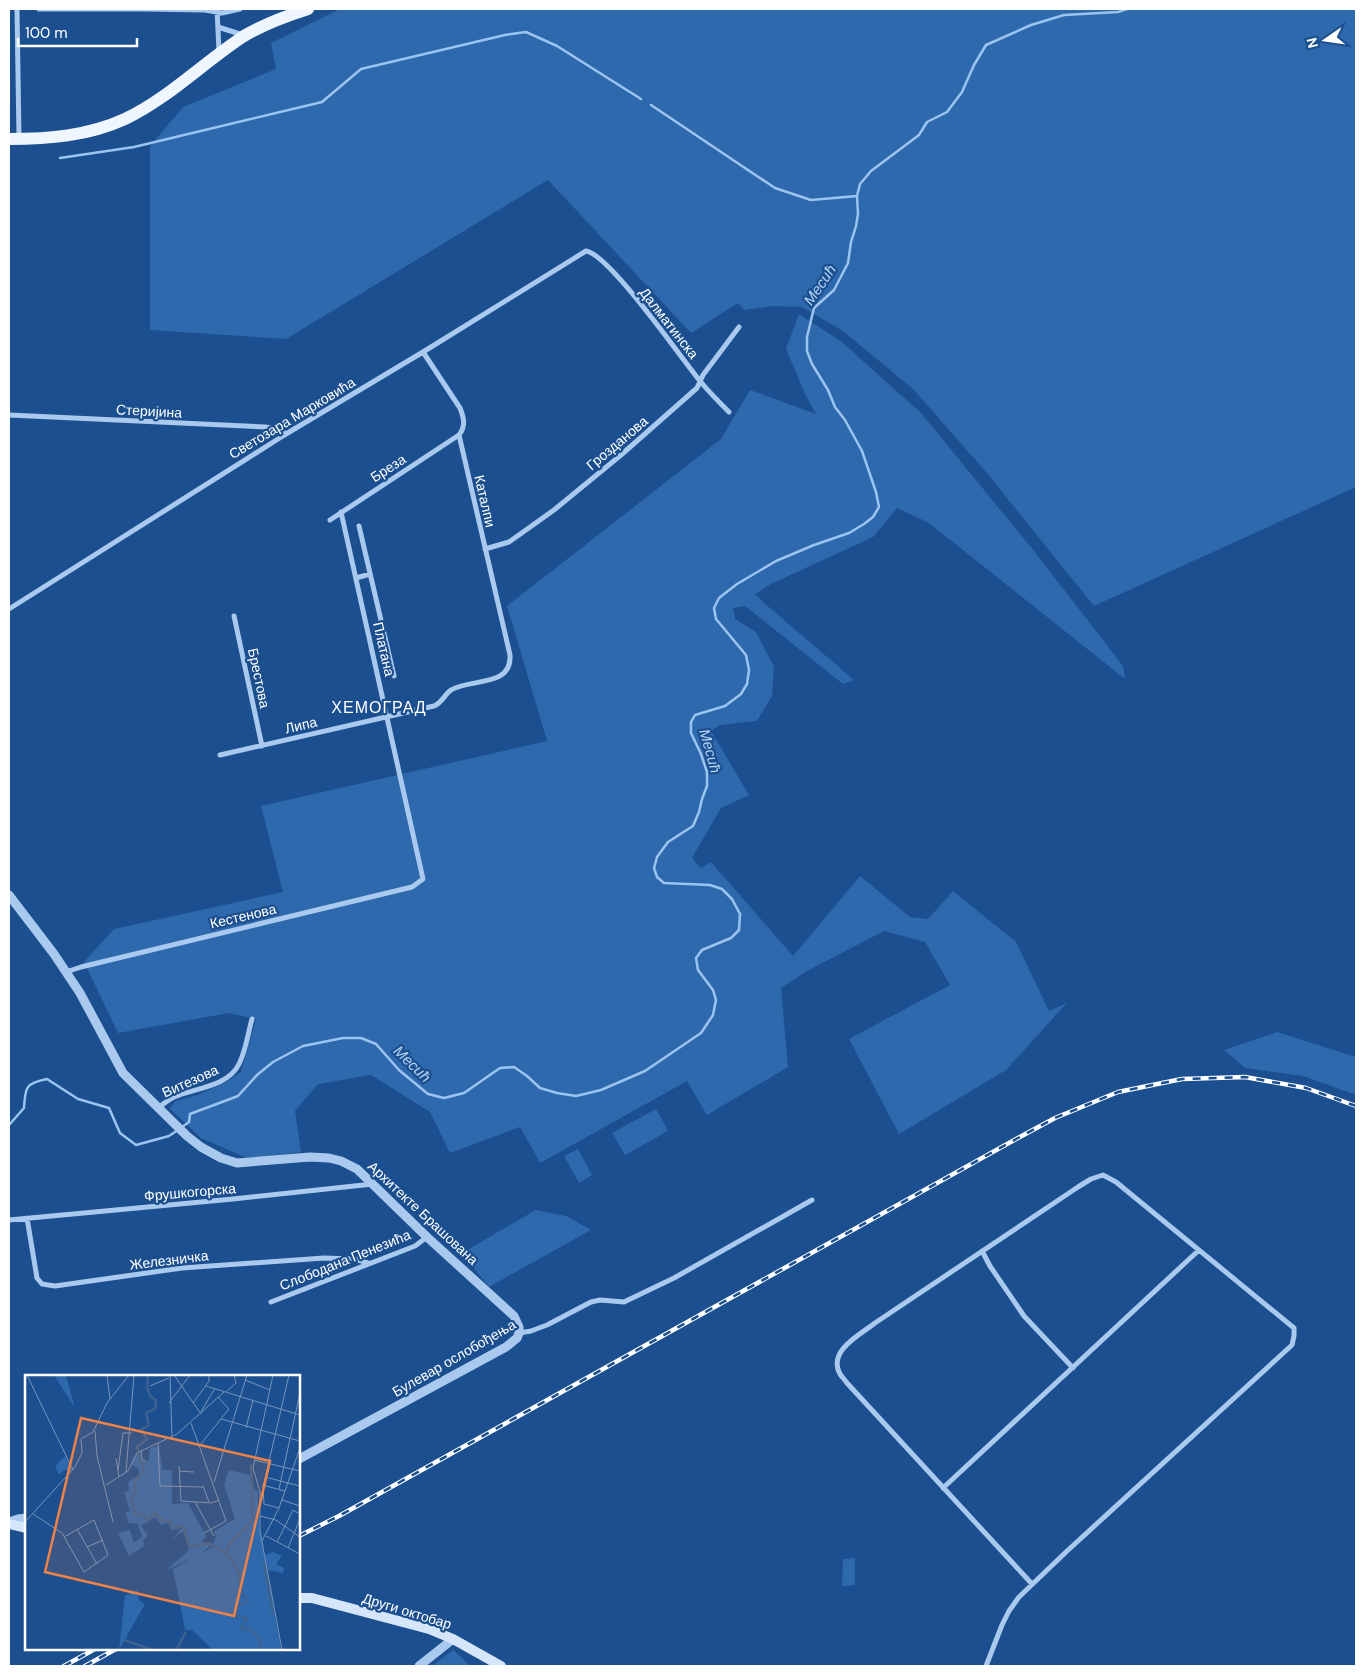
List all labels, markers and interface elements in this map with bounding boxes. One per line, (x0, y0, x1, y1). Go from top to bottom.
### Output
scale bar (18, 15, 136, 47)
north arrow (1300, 15, 1350, 65)
text: 100 m (25, 23, 68, 43)
text: N (1302, 36, 1322, 50)
water label: Месић (799, 261, 841, 309)
street label: Далматинска (636, 284, 703, 362)
street label: Светозара Марковића (225, 373, 359, 463)
street label: Стеријина (115, 400, 183, 422)
street label: Грозданова (583, 412, 652, 474)
street label: Бреза (367, 450, 409, 486)
street label: Каталпи (470, 473, 500, 529)
street label: Платана (369, 620, 399, 678)
street label: Брестова (244, 646, 274, 710)
district label: ХЕМОГРАД (331, 697, 427, 718)
street label: Липа (283, 713, 319, 737)
water label: Месић (694, 727, 726, 775)
street label: Кестенова (208, 900, 278, 932)
water label: Месић (389, 1041, 435, 1087)
street label: Витезова (159, 1060, 221, 1101)
street label: Архитекте Брашована (364, 1157, 482, 1269)
street label: Фрушкогорска (143, 1179, 237, 1205)
street label: Слободана Пенезића (277, 1225, 413, 1295)
street label: Железничка (129, 1246, 210, 1274)
street label: Булевар ослобођења (389, 1315, 519, 1401)
inset map (25, 1375, 300, 1650)
street label: Други октобар (360, 1589, 454, 1633)

